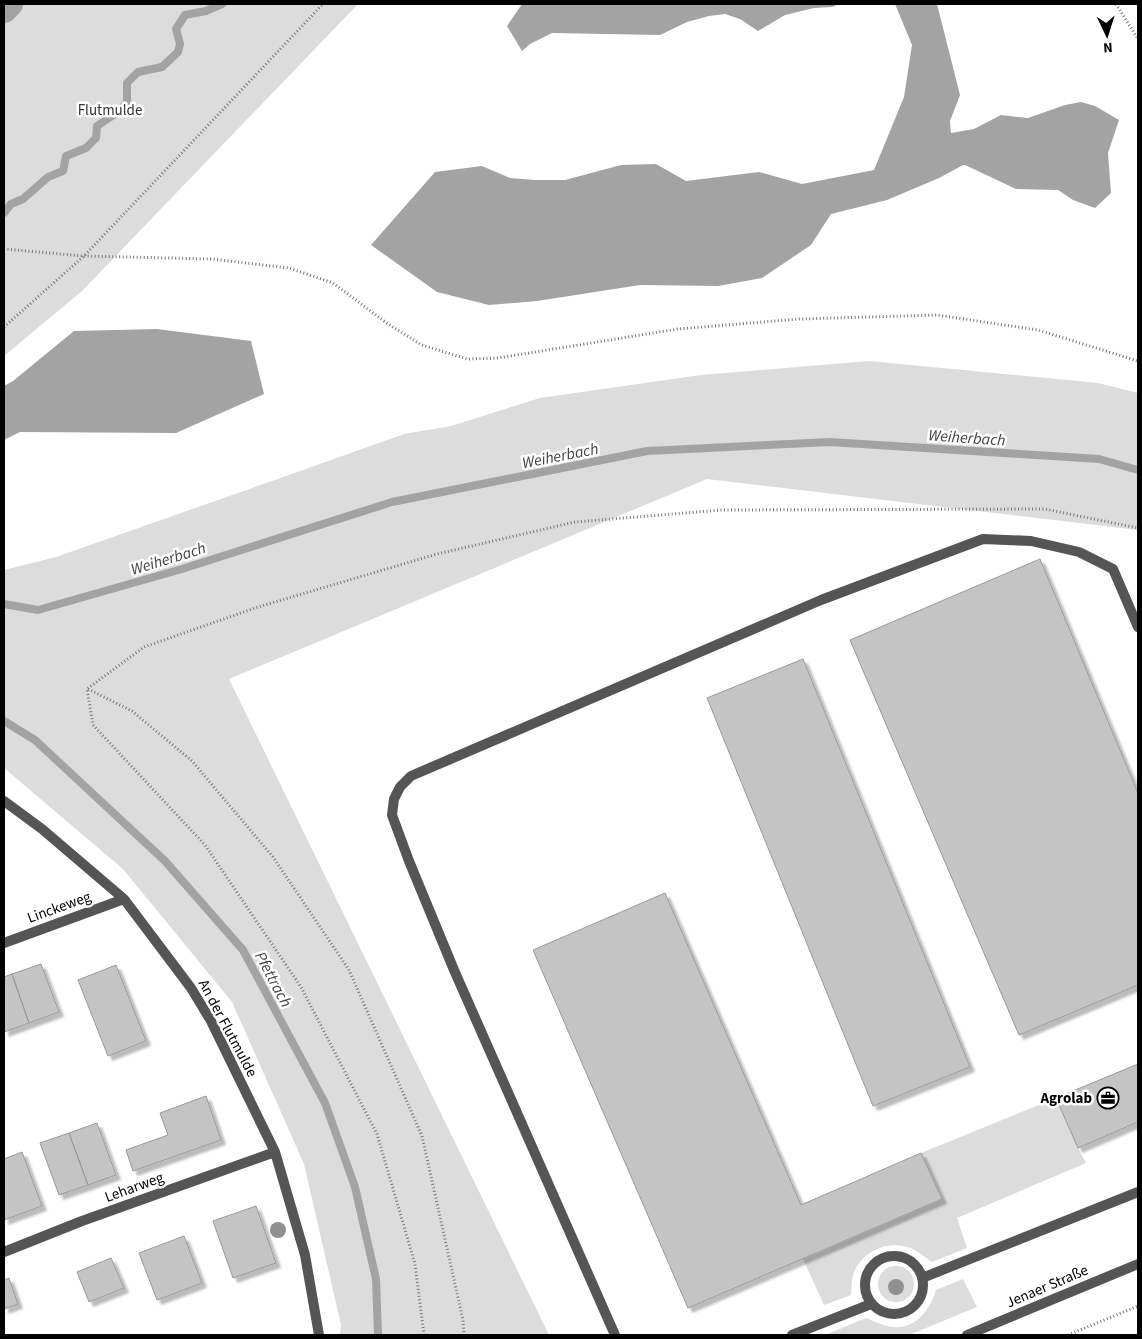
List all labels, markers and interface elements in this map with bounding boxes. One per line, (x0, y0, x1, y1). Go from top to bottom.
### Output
north arrow (1082, 10, 1132, 60)
text: N (1102, 37, 1113, 57)
park label: Flutmulde (78, 100, 142, 121)
water label: Weiherbach (928, 424, 1006, 452)
water label: Weiherbach (520, 438, 600, 474)
water label: Weiherbach (128, 537, 209, 581)
street label: Linckeweg (24, 886, 94, 929)
water label: Pfettrach (249, 948, 297, 1011)
street label: An der Flutmulde (193, 976, 262, 1081)
office icon: Agrolab (1096, 1086, 1120, 1110)
place label: Agrolab (1039, 1088, 1092, 1109)
street label: Leharweg (102, 1167, 167, 1208)
street label: Jenaer Straße (1003, 1260, 1091, 1313)

